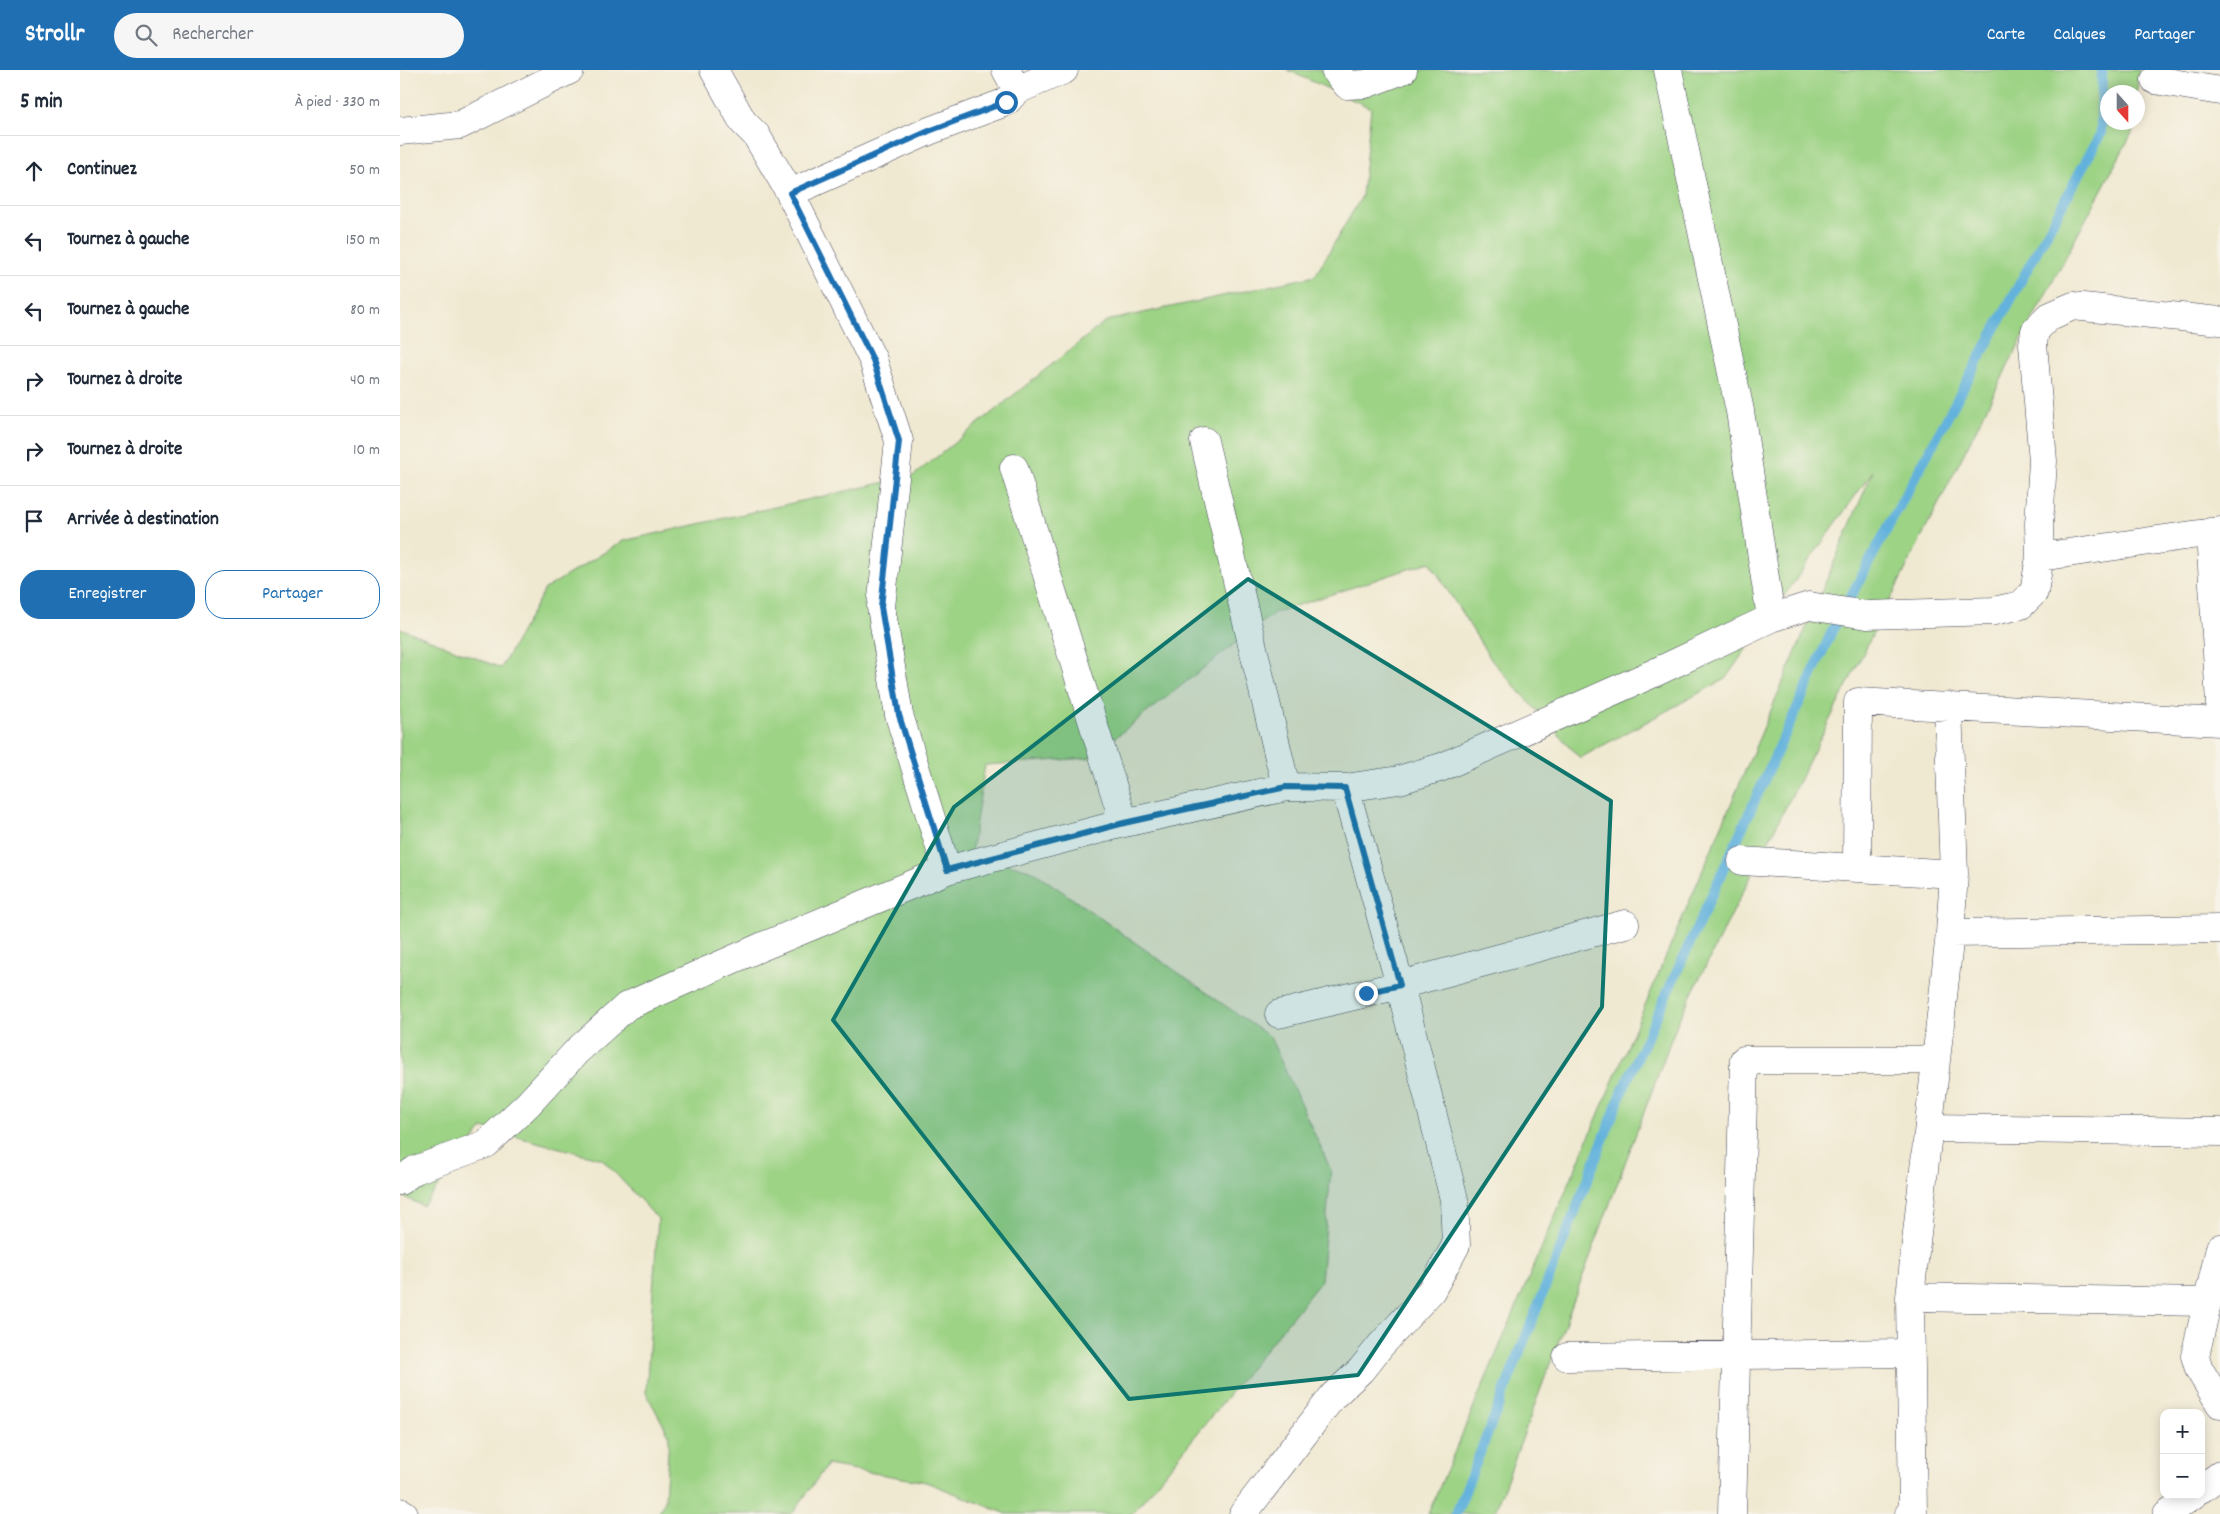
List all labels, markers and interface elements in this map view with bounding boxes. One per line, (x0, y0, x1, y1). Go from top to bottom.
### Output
search box (114, 13, 464, 58)
text: Strollr (25, 18, 84, 52)
icon: search (132, 21, 160, 49)
text: Rechercher (172, 22, 253, 49)
text: Carte (1987, 23, 2025, 48)
text: Calques (2053, 23, 2106, 48)
text: Partager (2134, 23, 2195, 48)
north arrow (2100, 85, 2145, 130)
text: 5 min (20, 88, 63, 118)
text: À pied · 330 m (295, 91, 380, 114)
route start (995, 91, 1018, 114)
icon: ahead (20, 157, 48, 185)
text: Continuez (67, 157, 137, 184)
text: 50 m (349, 159, 380, 182)
icon: left (20, 227, 48, 255)
text: Tournez à gauche (67, 227, 189, 254)
text: 150 m (346, 229, 380, 252)
icon: left (20, 297, 48, 325)
text: Tournez à gauche (67, 297, 189, 324)
text: 80 m (350, 299, 380, 322)
icon: right (20, 367, 48, 395)
text: Tournez à droite (67, 367, 182, 394)
text: 40 m (350, 369, 380, 392)
icon: right (20, 437, 48, 465)
text: Tournez à droite (67, 437, 182, 464)
text: 10 m (353, 439, 380, 462)
icon: arrive (20, 507, 48, 535)
text: Arrivée à destination (67, 507, 219, 534)
button: Enregistrer (20, 570, 195, 619)
button: Partager (205, 570, 380, 619)
route end (1355, 982, 1378, 1005)
map controls (2160, 1409, 2205, 1499)
button: + (2160, 1409, 2205, 1454)
button: − (2160, 1454, 2205, 1499)

